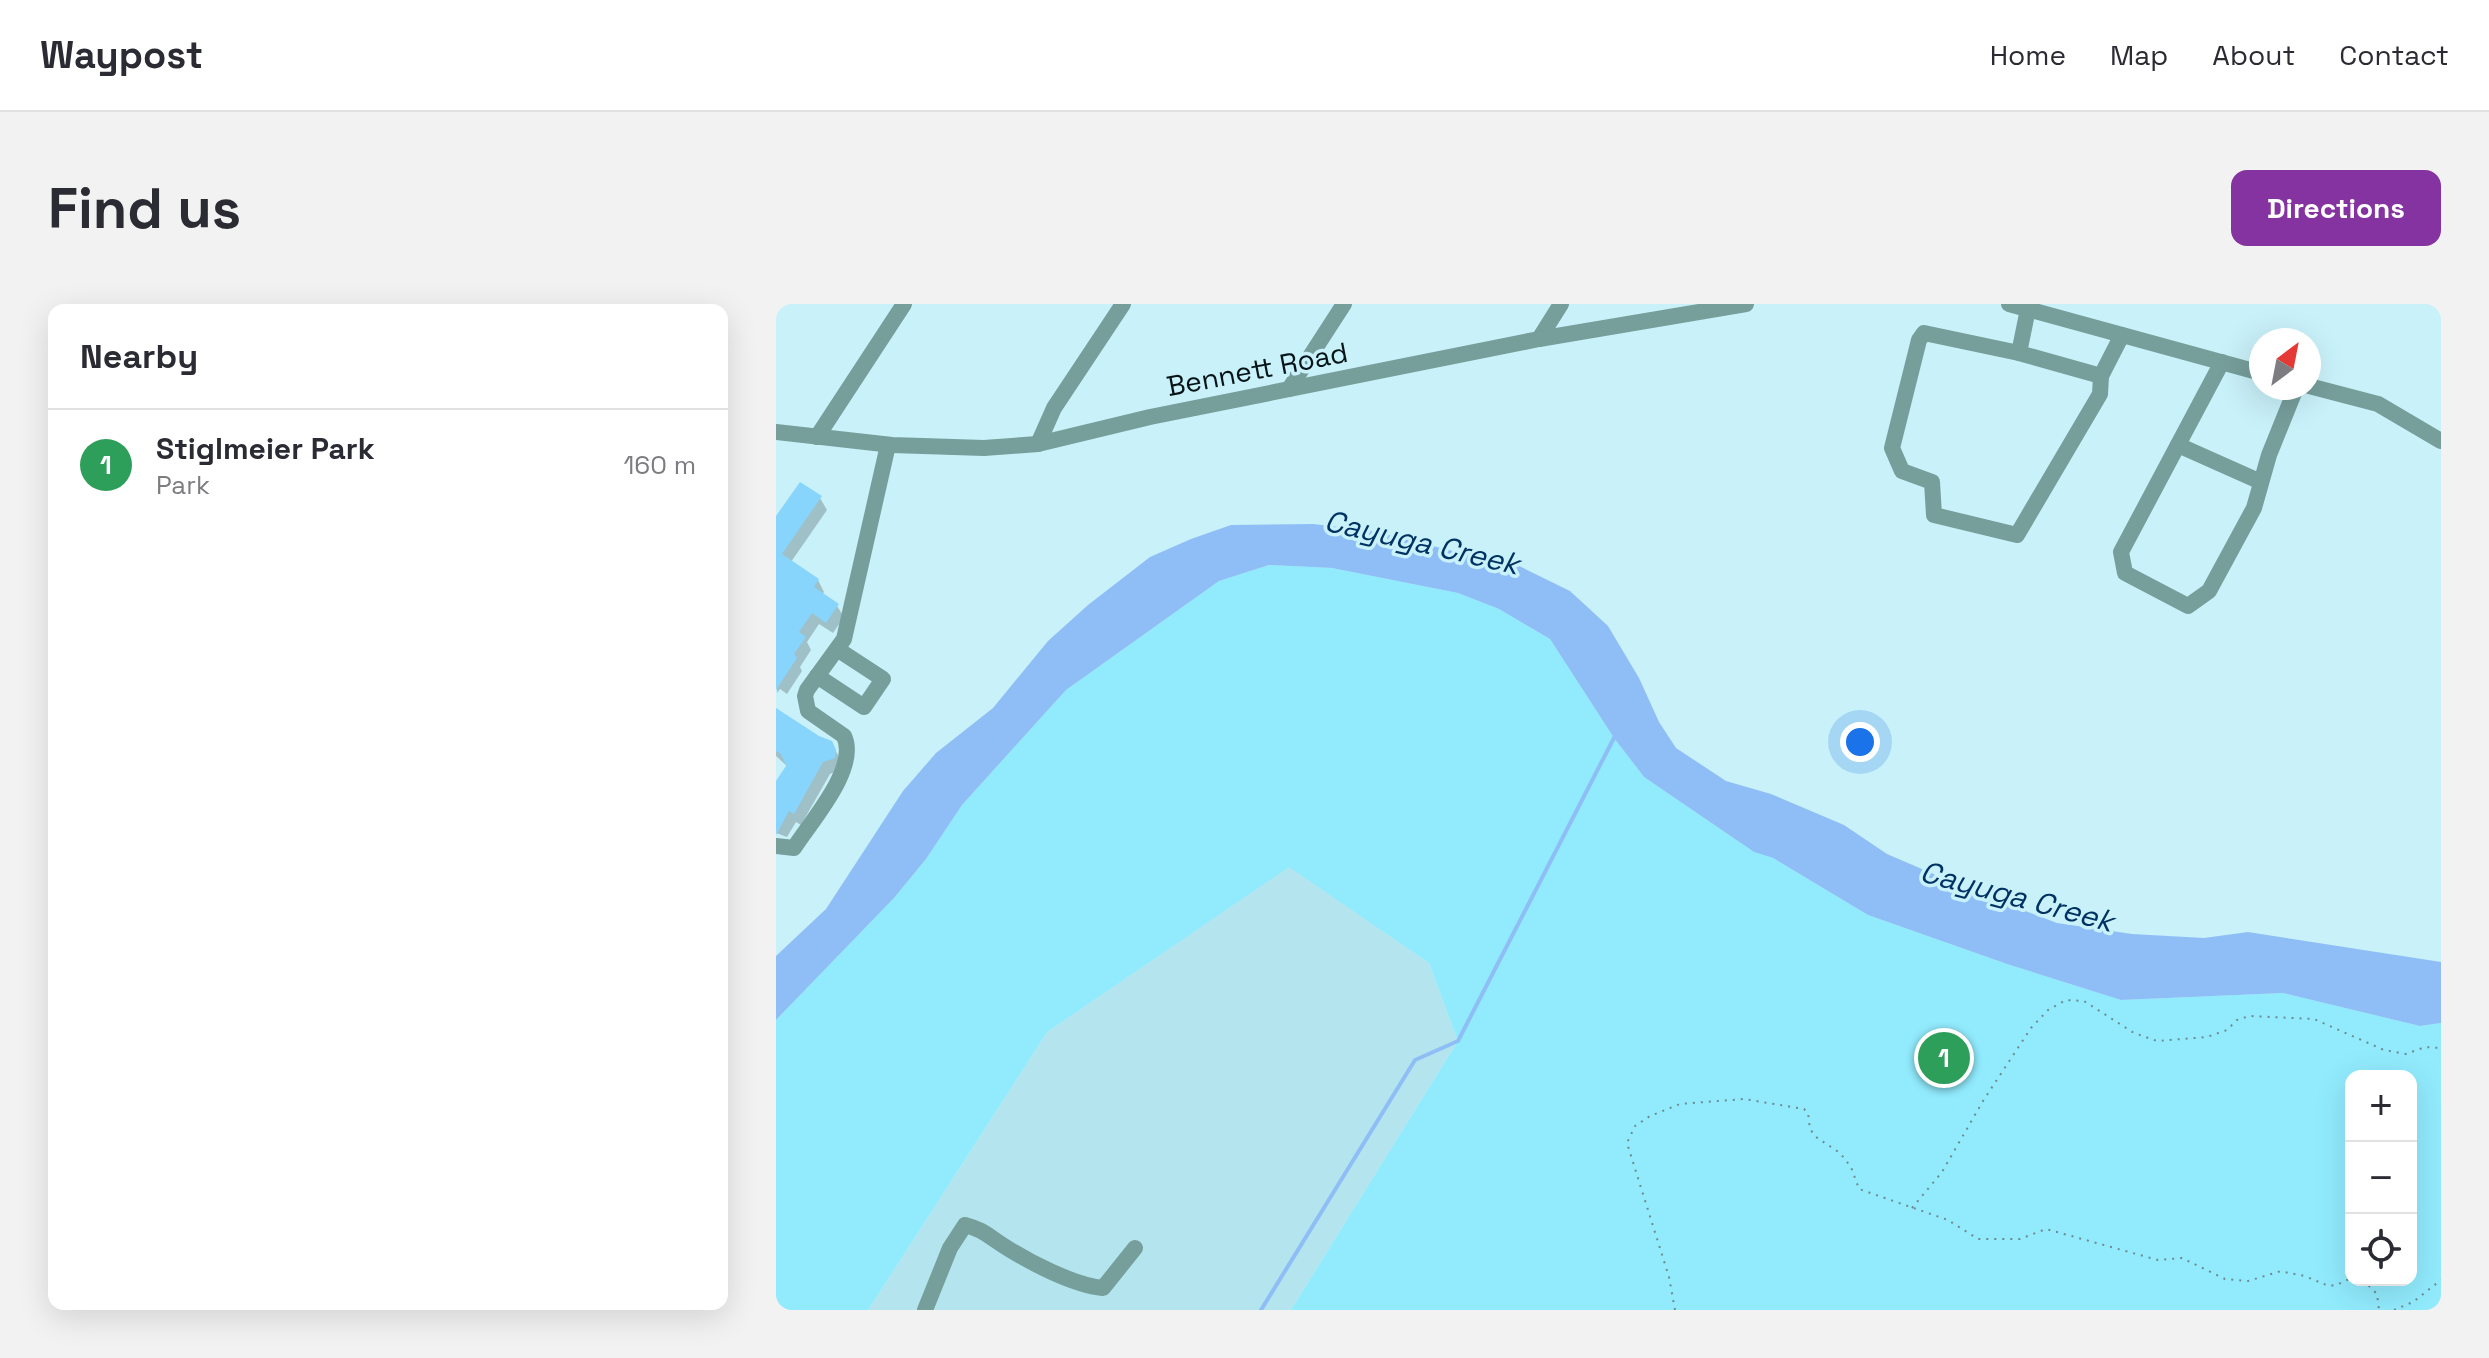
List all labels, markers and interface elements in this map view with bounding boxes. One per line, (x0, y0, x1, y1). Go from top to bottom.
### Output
text: Waypost (40, 31, 203, 79)
text: Home (1990, 37, 2066, 73)
text: Map (2110, 37, 2168, 73)
text: About (2212, 37, 2295, 73)
text: Contact (2339, 37, 2449, 73)
button: Directions (2231, 170, 2441, 246)
text: Find us (48, 173, 241, 244)
north arrow (2249, 328, 2321, 400)
street label: Bennett Road (1163, 334, 1351, 404)
text: Nearby (80, 335, 198, 378)
text: Stiglmeier Park (156, 429, 375, 468)
text: 1 (100, 448, 112, 482)
text: 160 m (624, 448, 696, 482)
text: Park (156, 468, 210, 502)
water label: Cayuga Creek (1321, 501, 1526, 584)
your location (1840, 722, 1880, 762)
water label: Cayuga Creek (1916, 851, 2121, 941)
pin: 1 (1918, 1028, 1970, 1088)
map controls (2345, 1070, 2417, 1286)
button: + (2345, 1070, 2417, 1142)
button: − (2345, 1142, 2417, 1214)
button: locate (2345, 1214, 2417, 1286)

